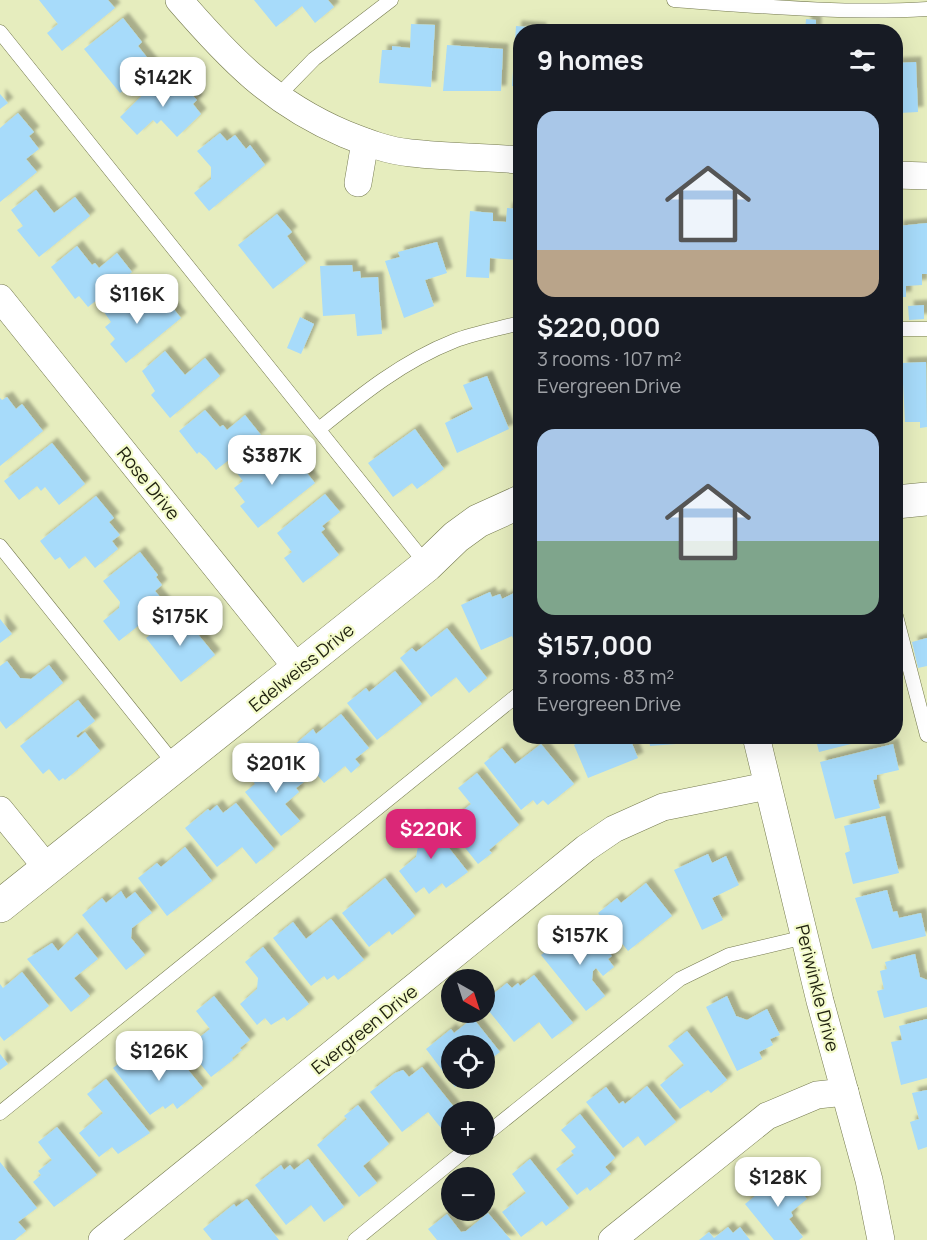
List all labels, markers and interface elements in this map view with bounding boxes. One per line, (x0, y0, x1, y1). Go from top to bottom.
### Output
text: 9 homes (537, 42, 644, 78)
icon: filters (846, 44, 879, 77)
pin: $142K (121, 57, 205, 108)
text: $142K (134, 63, 192, 90)
icon: home (654, 150, 762, 258)
pin: $116K (95, 274, 179, 325)
text: $116K (109, 280, 165, 307)
text: $220,000 (537, 309, 661, 345)
text: 3 rooms · 107 m² (537, 345, 682, 372)
text: Evergreen Drive (537, 372, 681, 399)
pin: $387K (230, 435, 314, 486)
street label: Rose Drive (112, 441, 186, 525)
text: $387K (242, 441, 302, 468)
icon: home (654, 468, 762, 576)
pin: $175K (138, 596, 222, 647)
text: $175K (152, 602, 208, 629)
street label: Edelweiss Drive (244, 617, 358, 717)
text: $157,000 (537, 627, 653, 663)
text: 3 rooms · 83 m² (537, 663, 674, 690)
text: Evergreen Drive (537, 690, 681, 717)
pin: $201K (234, 743, 318, 794)
text: $201K (246, 749, 306, 776)
pin: $220K (389, 809, 473, 860)
text: $220K (400, 815, 462, 842)
pin: $157K (538, 915, 622, 966)
text: $157K (552, 921, 608, 948)
street label: Periwinkle Drive (791, 922, 845, 1054)
north arrow (441, 969, 495, 1023)
map controls (441, 969, 495, 1221)
street label: Evergreen Drive (306, 979, 422, 1079)
pin: $126K (117, 1031, 201, 1082)
button: locate (441, 1035, 495, 1089)
text: $126K (130, 1037, 188, 1064)
button: + (441, 1101, 495, 1155)
pin: $128K (736, 1157, 820, 1208)
text: $128K (749, 1163, 807, 1190)
button: − (441, 1167, 495, 1221)

